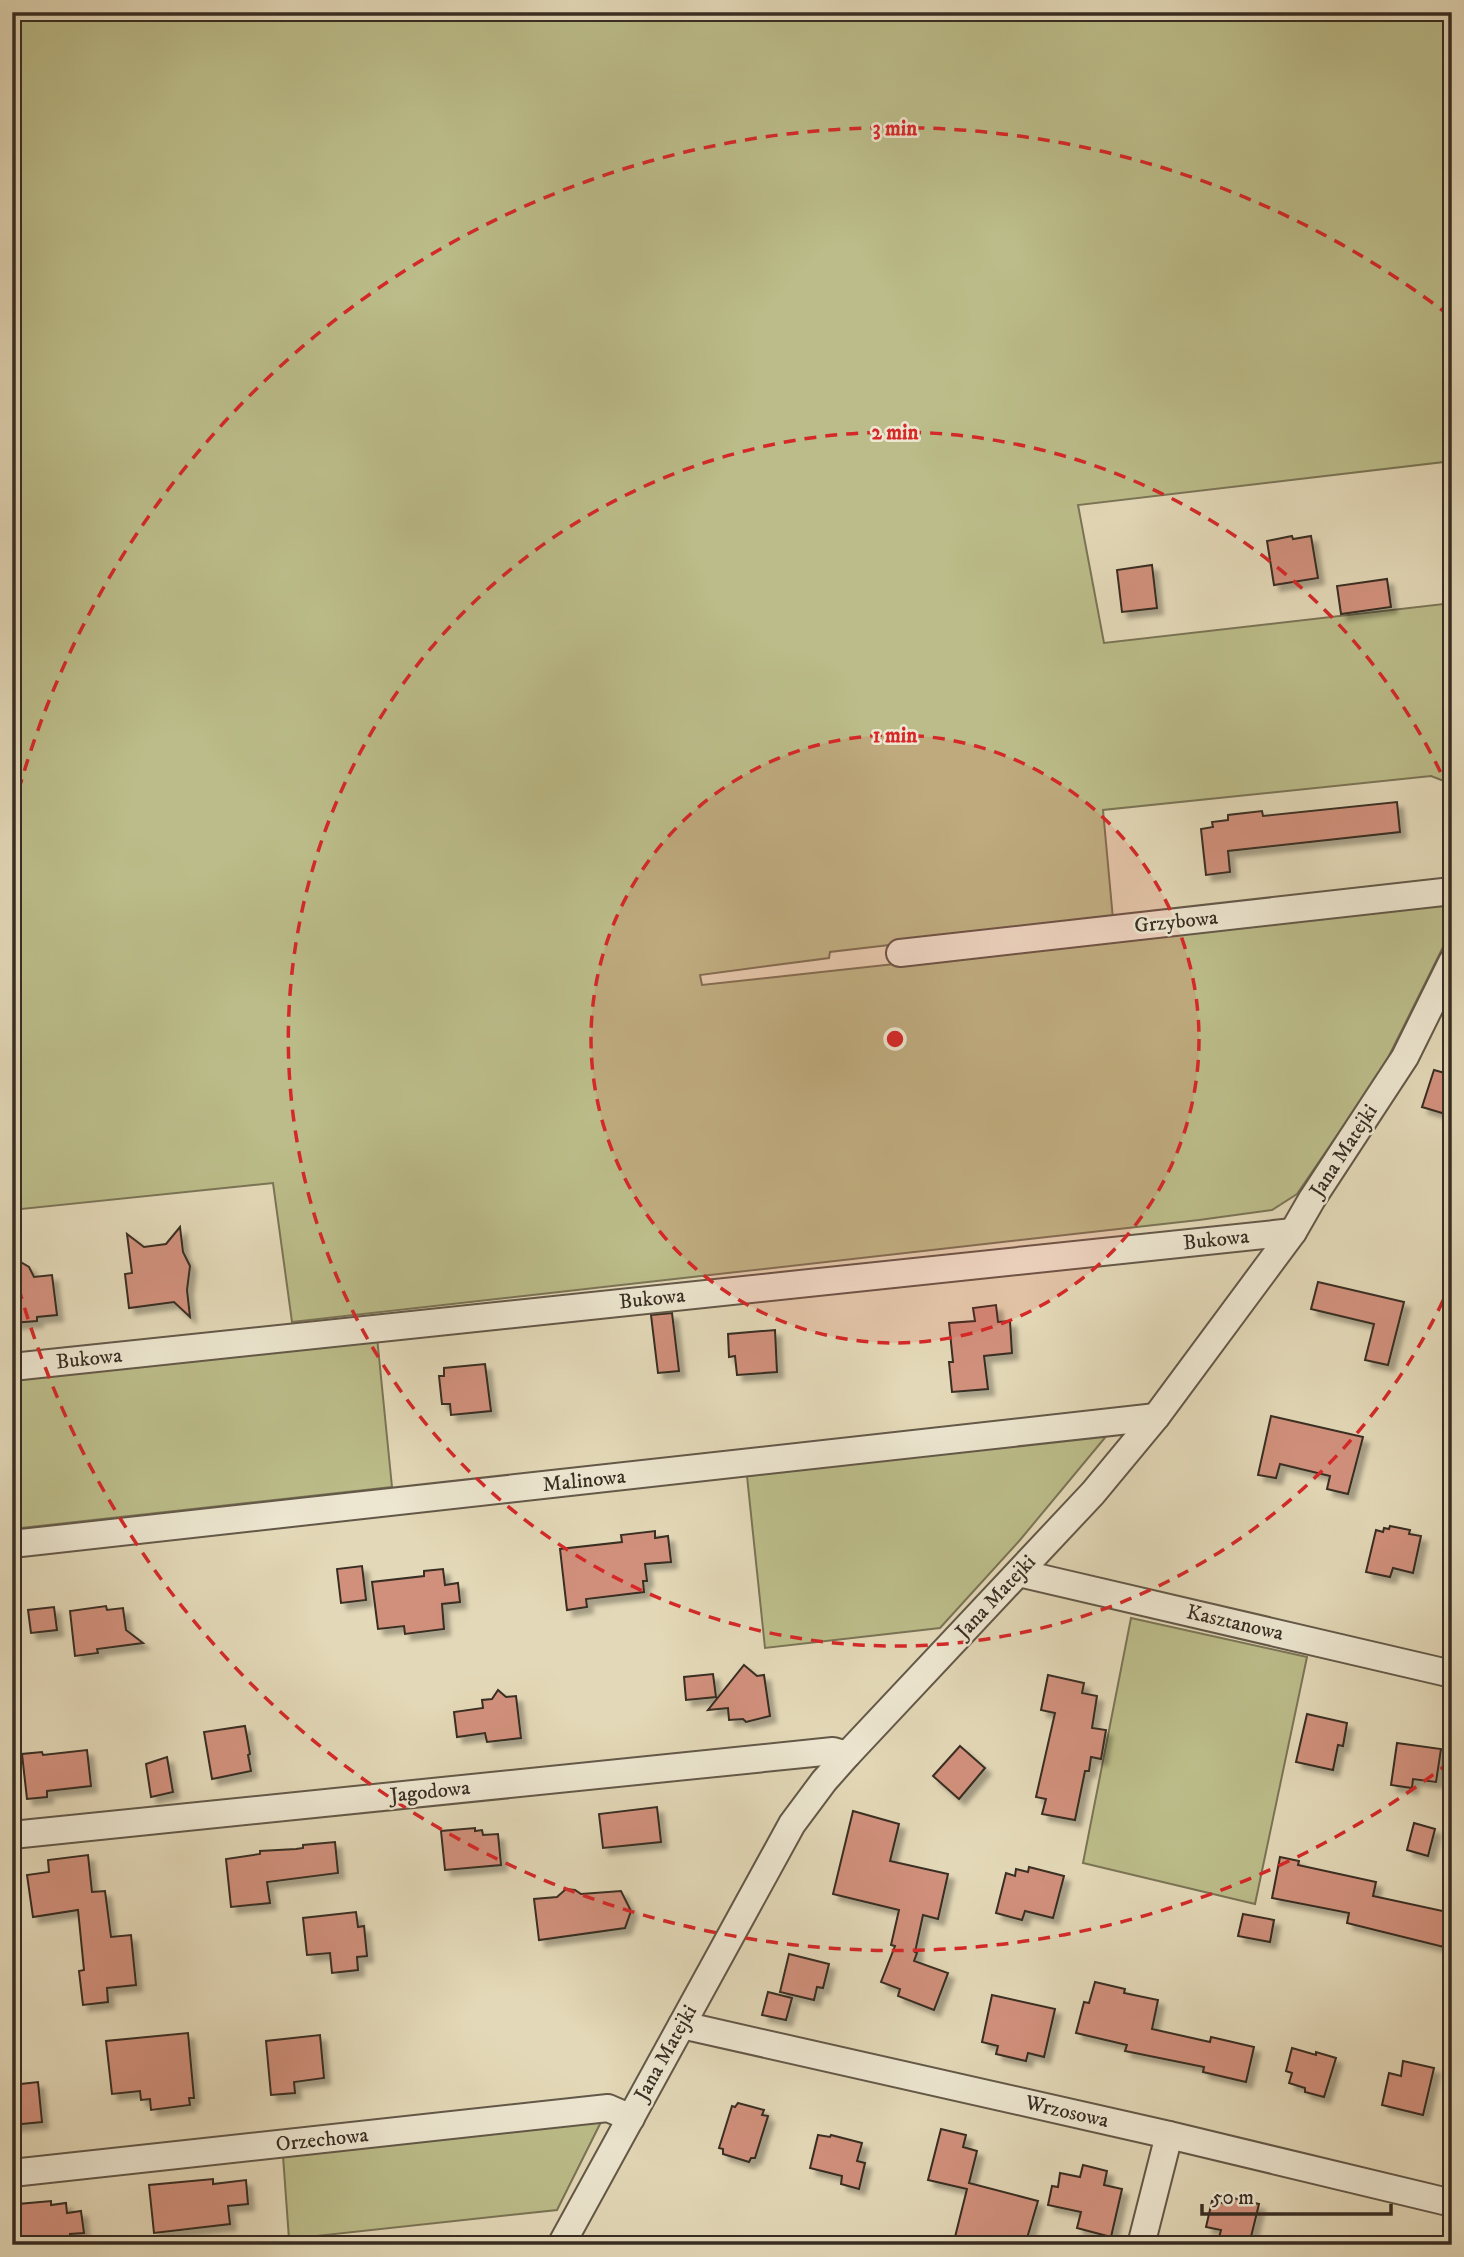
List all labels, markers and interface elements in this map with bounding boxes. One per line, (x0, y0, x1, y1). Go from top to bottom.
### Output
text: 3 min (873, 116, 918, 142)
text: 2 min (872, 420, 920, 446)
text: 1 min (873, 723, 918, 749)
street label: Grzybowa (1133, 905, 1219, 939)
centre of rings (883, 1027, 907, 1051)
street label: Jana Matejki (1303, 1100, 1384, 1204)
street label: Bukowa (1182, 1224, 1250, 1256)
street label: Bukowa (618, 1283, 686, 1315)
street label: Bukowa (55, 1343, 123, 1375)
street label: Malinowa (541, 1464, 627, 1498)
street label: Jana Matejki (949, 1549, 1042, 1646)
street label: Kasztanowa (1184, 1599, 1286, 1647)
street label: Jagodowa (387, 1775, 471, 1809)
street label: Jana Matejki (628, 2000, 703, 2107)
street label: Wrzosowa (1022, 2090, 1111, 2134)
street label: Orzechowa (274, 2122, 370, 2158)
scale bar (1202, 2173, 1390, 2217)
text: 50 m (1212, 2185, 1254, 2211)

